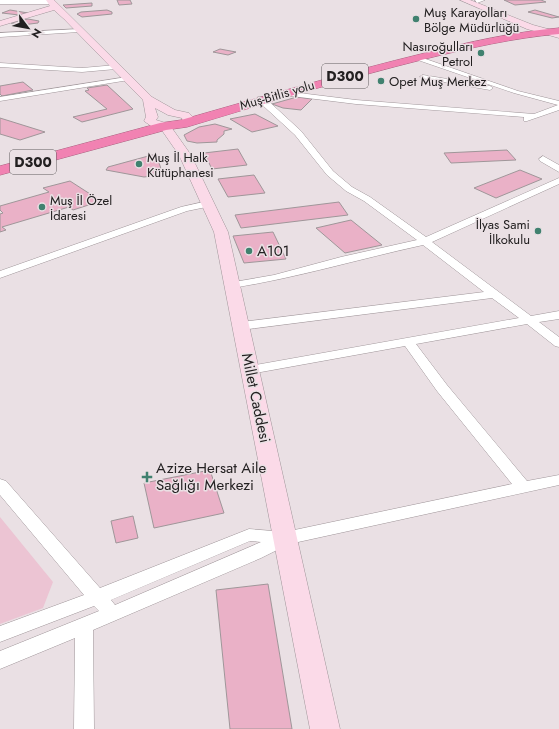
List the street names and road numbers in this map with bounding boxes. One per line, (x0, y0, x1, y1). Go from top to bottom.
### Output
road number: D300 (322, 64, 368, 88)
street label: Muş-Bitlis yolu (237, 75, 317, 115)
road number: D300 (10, 150, 56, 174)
street label: Millet Caddesi (236, 351, 276, 445)

